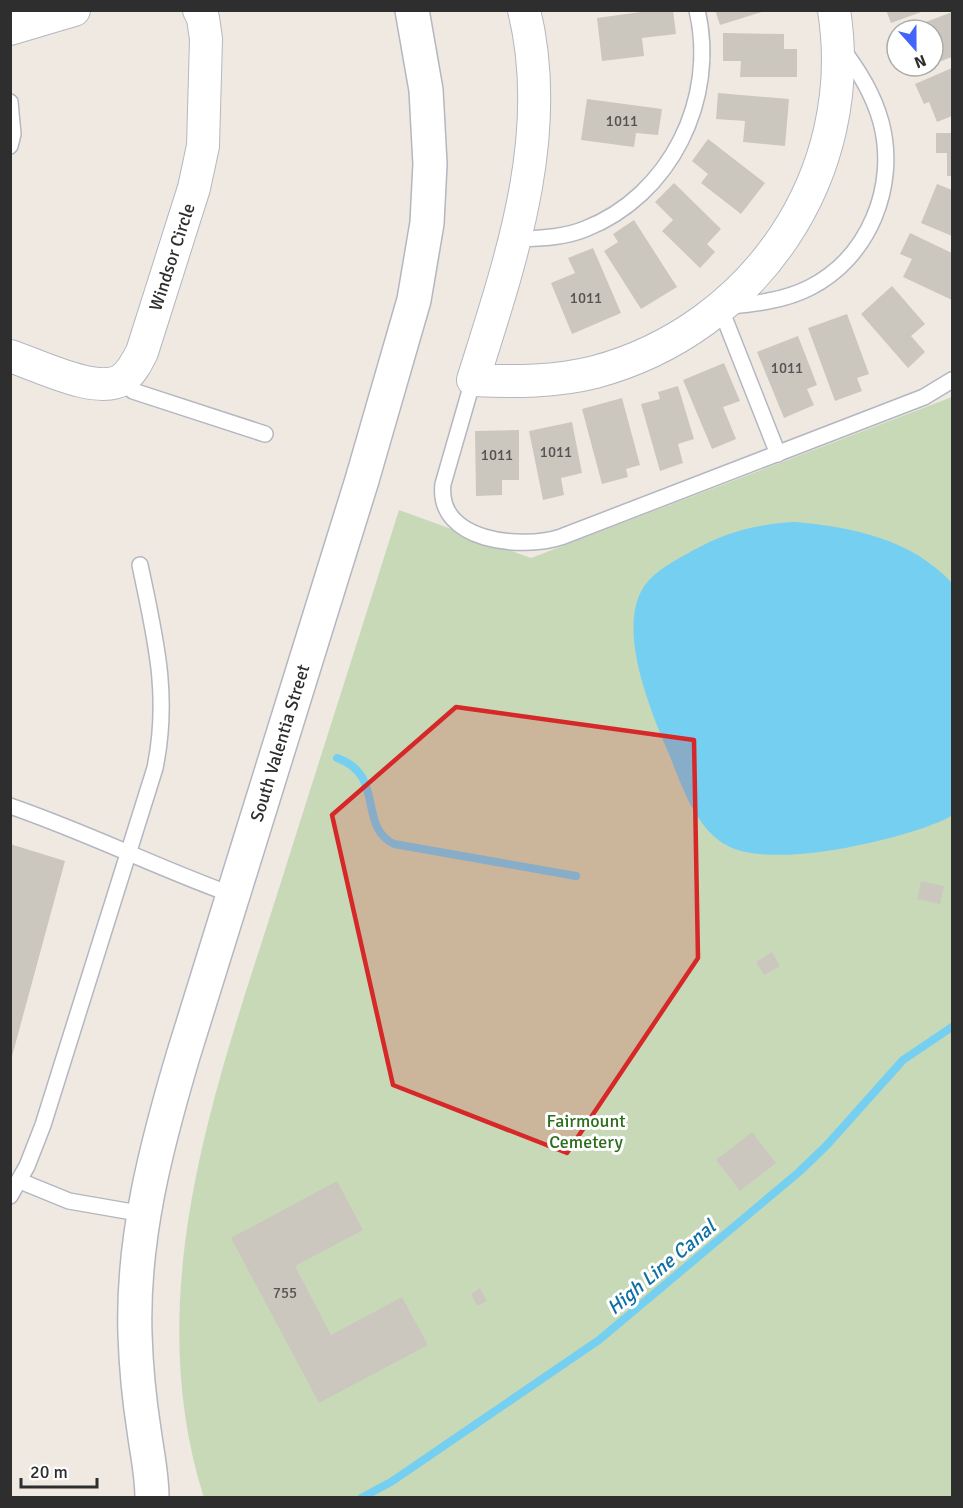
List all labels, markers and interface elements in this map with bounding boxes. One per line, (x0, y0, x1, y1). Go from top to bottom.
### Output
north arrow (885, 18, 945, 78)
text: N (911, 50, 929, 72)
house number: 1011 (606, 112, 638, 130)
street label: Windsor Circle (144, 200, 200, 314)
house number: 1011 (570, 289, 602, 307)
house number: 1011 (771, 359, 803, 377)
house number: 1011 (540, 443, 572, 461)
house number: 1011 (481, 446, 513, 464)
street label: South Valentia Street (246, 662, 314, 824)
park label: Fairmount Cemetery (546, 1110, 626, 1153)
water label: High Line Canal (602, 1213, 723, 1320)
house number: 755 (273, 1284, 297, 1302)
scale bar (21, 1451, 98, 1489)
text: 20 m (30, 1461, 68, 1483)

